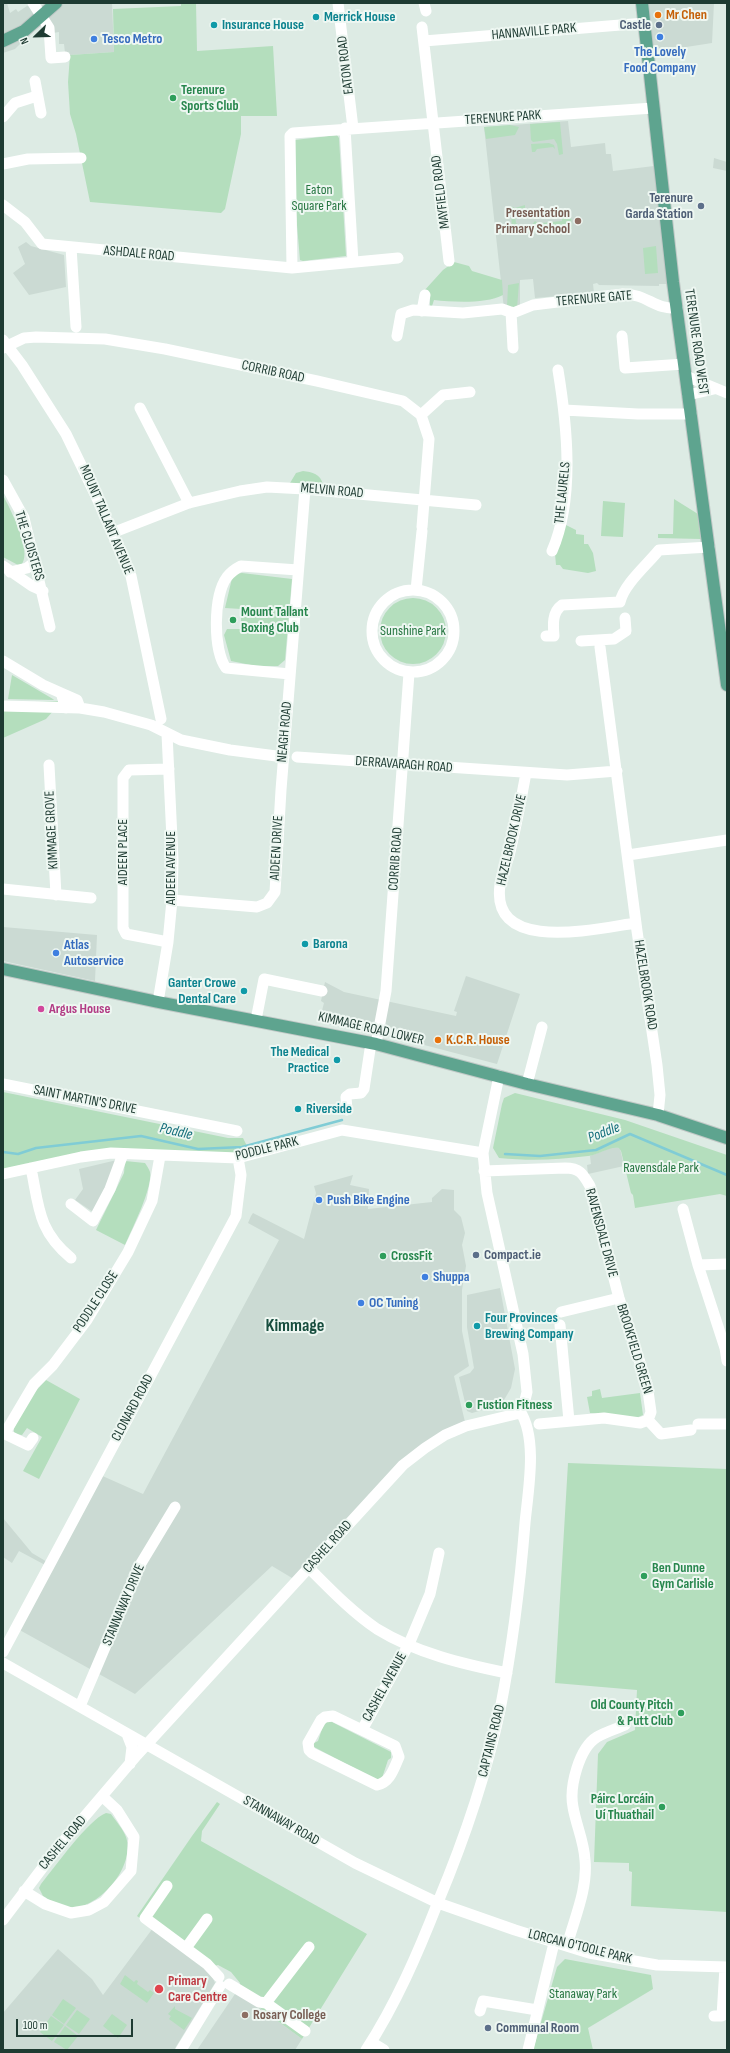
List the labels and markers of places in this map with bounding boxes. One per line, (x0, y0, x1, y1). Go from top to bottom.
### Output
place label: Mr Chen (666, 7, 707, 23)
place label: Merrick House (324, 9, 395, 25)
marker: Mr Chen (653, 10, 663, 20)
marker: Merrick House (311, 12, 321, 22)
place label: Insurance House (222, 17, 304, 33)
place label: Castle (619, 17, 651, 33)
marker: Insurance House (209, 20, 219, 30)
marker: Castle (654, 20, 664, 30)
place label: Tesco Metro (102, 31, 162, 47)
marker: The Lovely Food Company (655, 32, 665, 42)
marker: Tesco Metro (89, 34, 99, 44)
place label: The Lovely Food Company (624, 44, 696, 76)
place label: Terenure Sports Club (181, 82, 238, 114)
marker: Terenure Sports Club (168, 93, 178, 103)
place label: Terenure Garda Station (625, 190, 693, 222)
marker: Terenure Garda Station (696, 201, 706, 211)
place label: Presentation Primary School (496, 205, 570, 238)
marker: Presentation Primary School (573, 216, 583, 226)
place label: Mount Tallant Boxing Club (241, 604, 308, 636)
marker: Mount Tallant Boxing Club (228, 615, 238, 625)
place label: Barona (313, 936, 348, 952)
place label: Atlas Autoservice (64, 937, 124, 970)
marker: Barona (300, 939, 310, 949)
marker: Atlas Autoservice (51, 948, 61, 958)
place label: Ganter Crowe Dental Care (168, 975, 236, 1008)
marker: Ganter Crowe Dental Care (239, 986, 249, 996)
place label: Argus House (49, 1001, 110, 1017)
marker: Argus House (36, 1004, 46, 1014)
place label: K.C.R. House (446, 1032, 510, 1048)
marker: K.C.R. House (433, 1035, 443, 1045)
place label: The Medical Practice (270, 1044, 329, 1076)
marker: The Medical Practice (332, 1055, 342, 1065)
place label: Riverside (306, 1101, 352, 1117)
marker: Riverside (293, 1104, 303, 1114)
place label: Push Bike Engine (327, 1192, 410, 1208)
marker: Push Bike Engine (314, 1195, 324, 1205)
place label: Compact.ie (484, 1247, 541, 1263)
place label: CrossFit (391, 1248, 432, 1264)
marker: Compact.ie (471, 1250, 481, 1260)
marker: CrossFit (378, 1251, 388, 1261)
place label: Shuppa (433, 1269, 469, 1285)
marker: Shuppa (420, 1272, 430, 1282)
place label: OC Tuning (369, 1295, 418, 1311)
marker: OC Tuning (356, 1298, 366, 1308)
place label: Four Provinces Brewing Company (485, 1310, 574, 1342)
marker: Four Provinces Brewing Company (472, 1321, 482, 1331)
place label: Fustion Fitness (477, 1397, 552, 1413)
marker: Fustion Fitness (464, 1400, 474, 1410)
place label: Ben Dunne Gym Carlisle (652, 1560, 714, 1592)
marker: Ben Dunne Gym Carlisle (639, 1571, 649, 1581)
place label: Old County Pitch & Putt Club (590, 1697, 673, 1730)
marker: Old County Pitch & Putt Club (676, 1708, 686, 1718)
place label: Páirc Lorcáin Uí Thuathail (591, 1791, 654, 1824)
marker: Páirc Lorcáin Uí Thuathail (657, 1802, 667, 1812)
place label: Primary Care Centre (168, 1973, 227, 2006)
marker: Primary Care Centre (153, 1983, 165, 1995)
place label: Rosary College (253, 2007, 326, 2023)
marker: Rosary College (240, 2010, 250, 2020)
place label: Communal Room (496, 2020, 579, 2036)
marker: Communal Room (483, 2023, 493, 2033)

